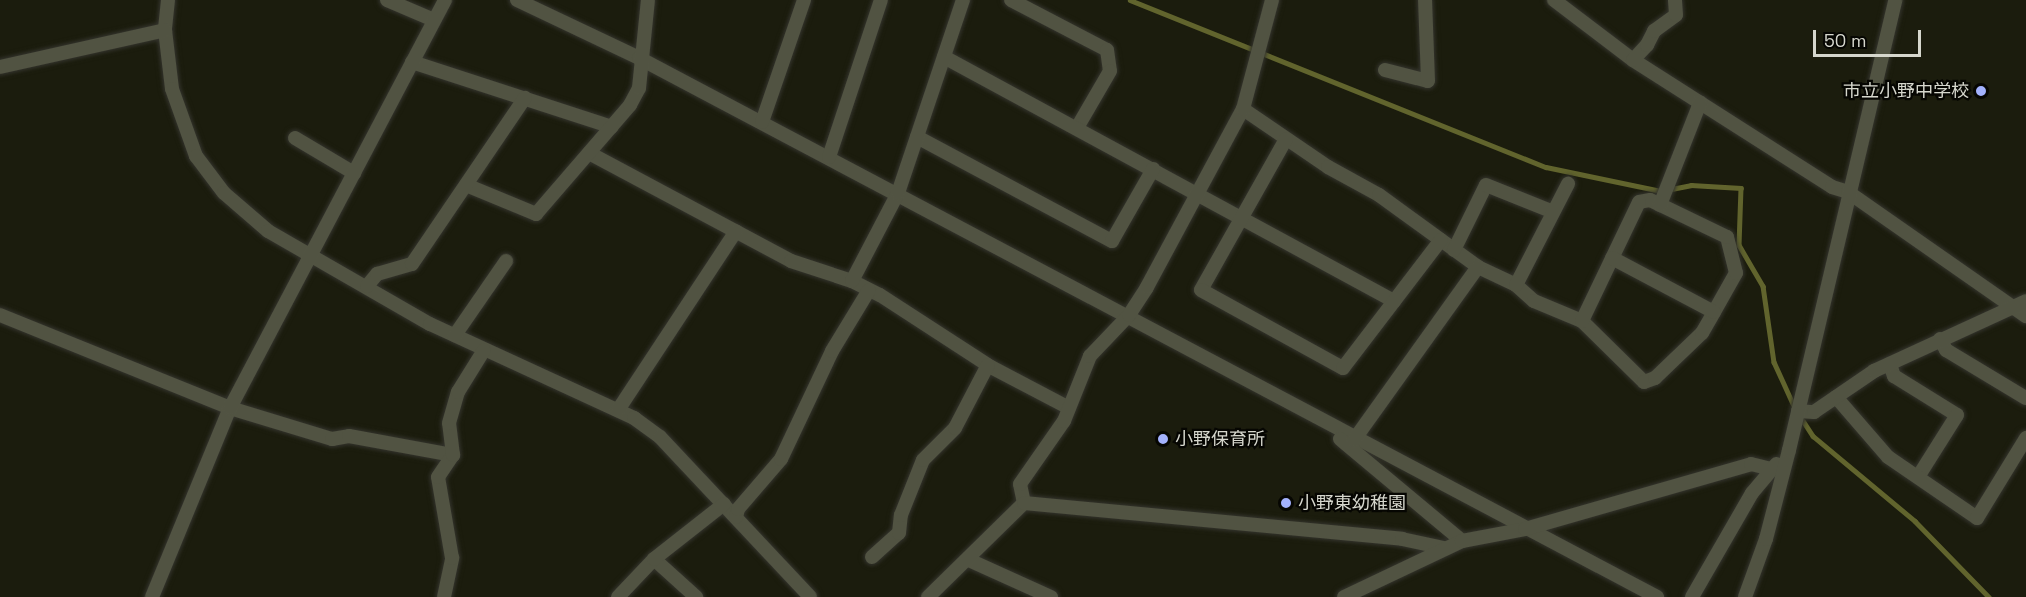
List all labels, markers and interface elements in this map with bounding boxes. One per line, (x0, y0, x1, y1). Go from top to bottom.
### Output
scale bar (1816, 18, 1924, 56)
text: 50 m (1824, 29, 1866, 52)
place label: 市立小野中学校 (1843, 80, 1969, 102)
marker: 市立小野中学校 (1974, 84, 1988, 98)
place label: 小野保育所 (1175, 428, 1265, 450)
marker: 小野保育所 (1156, 432, 1170, 446)
place label: 小野東幼稚園 (1298, 492, 1406, 514)
marker: 小野東幼稚園 (1279, 496, 1293, 510)

